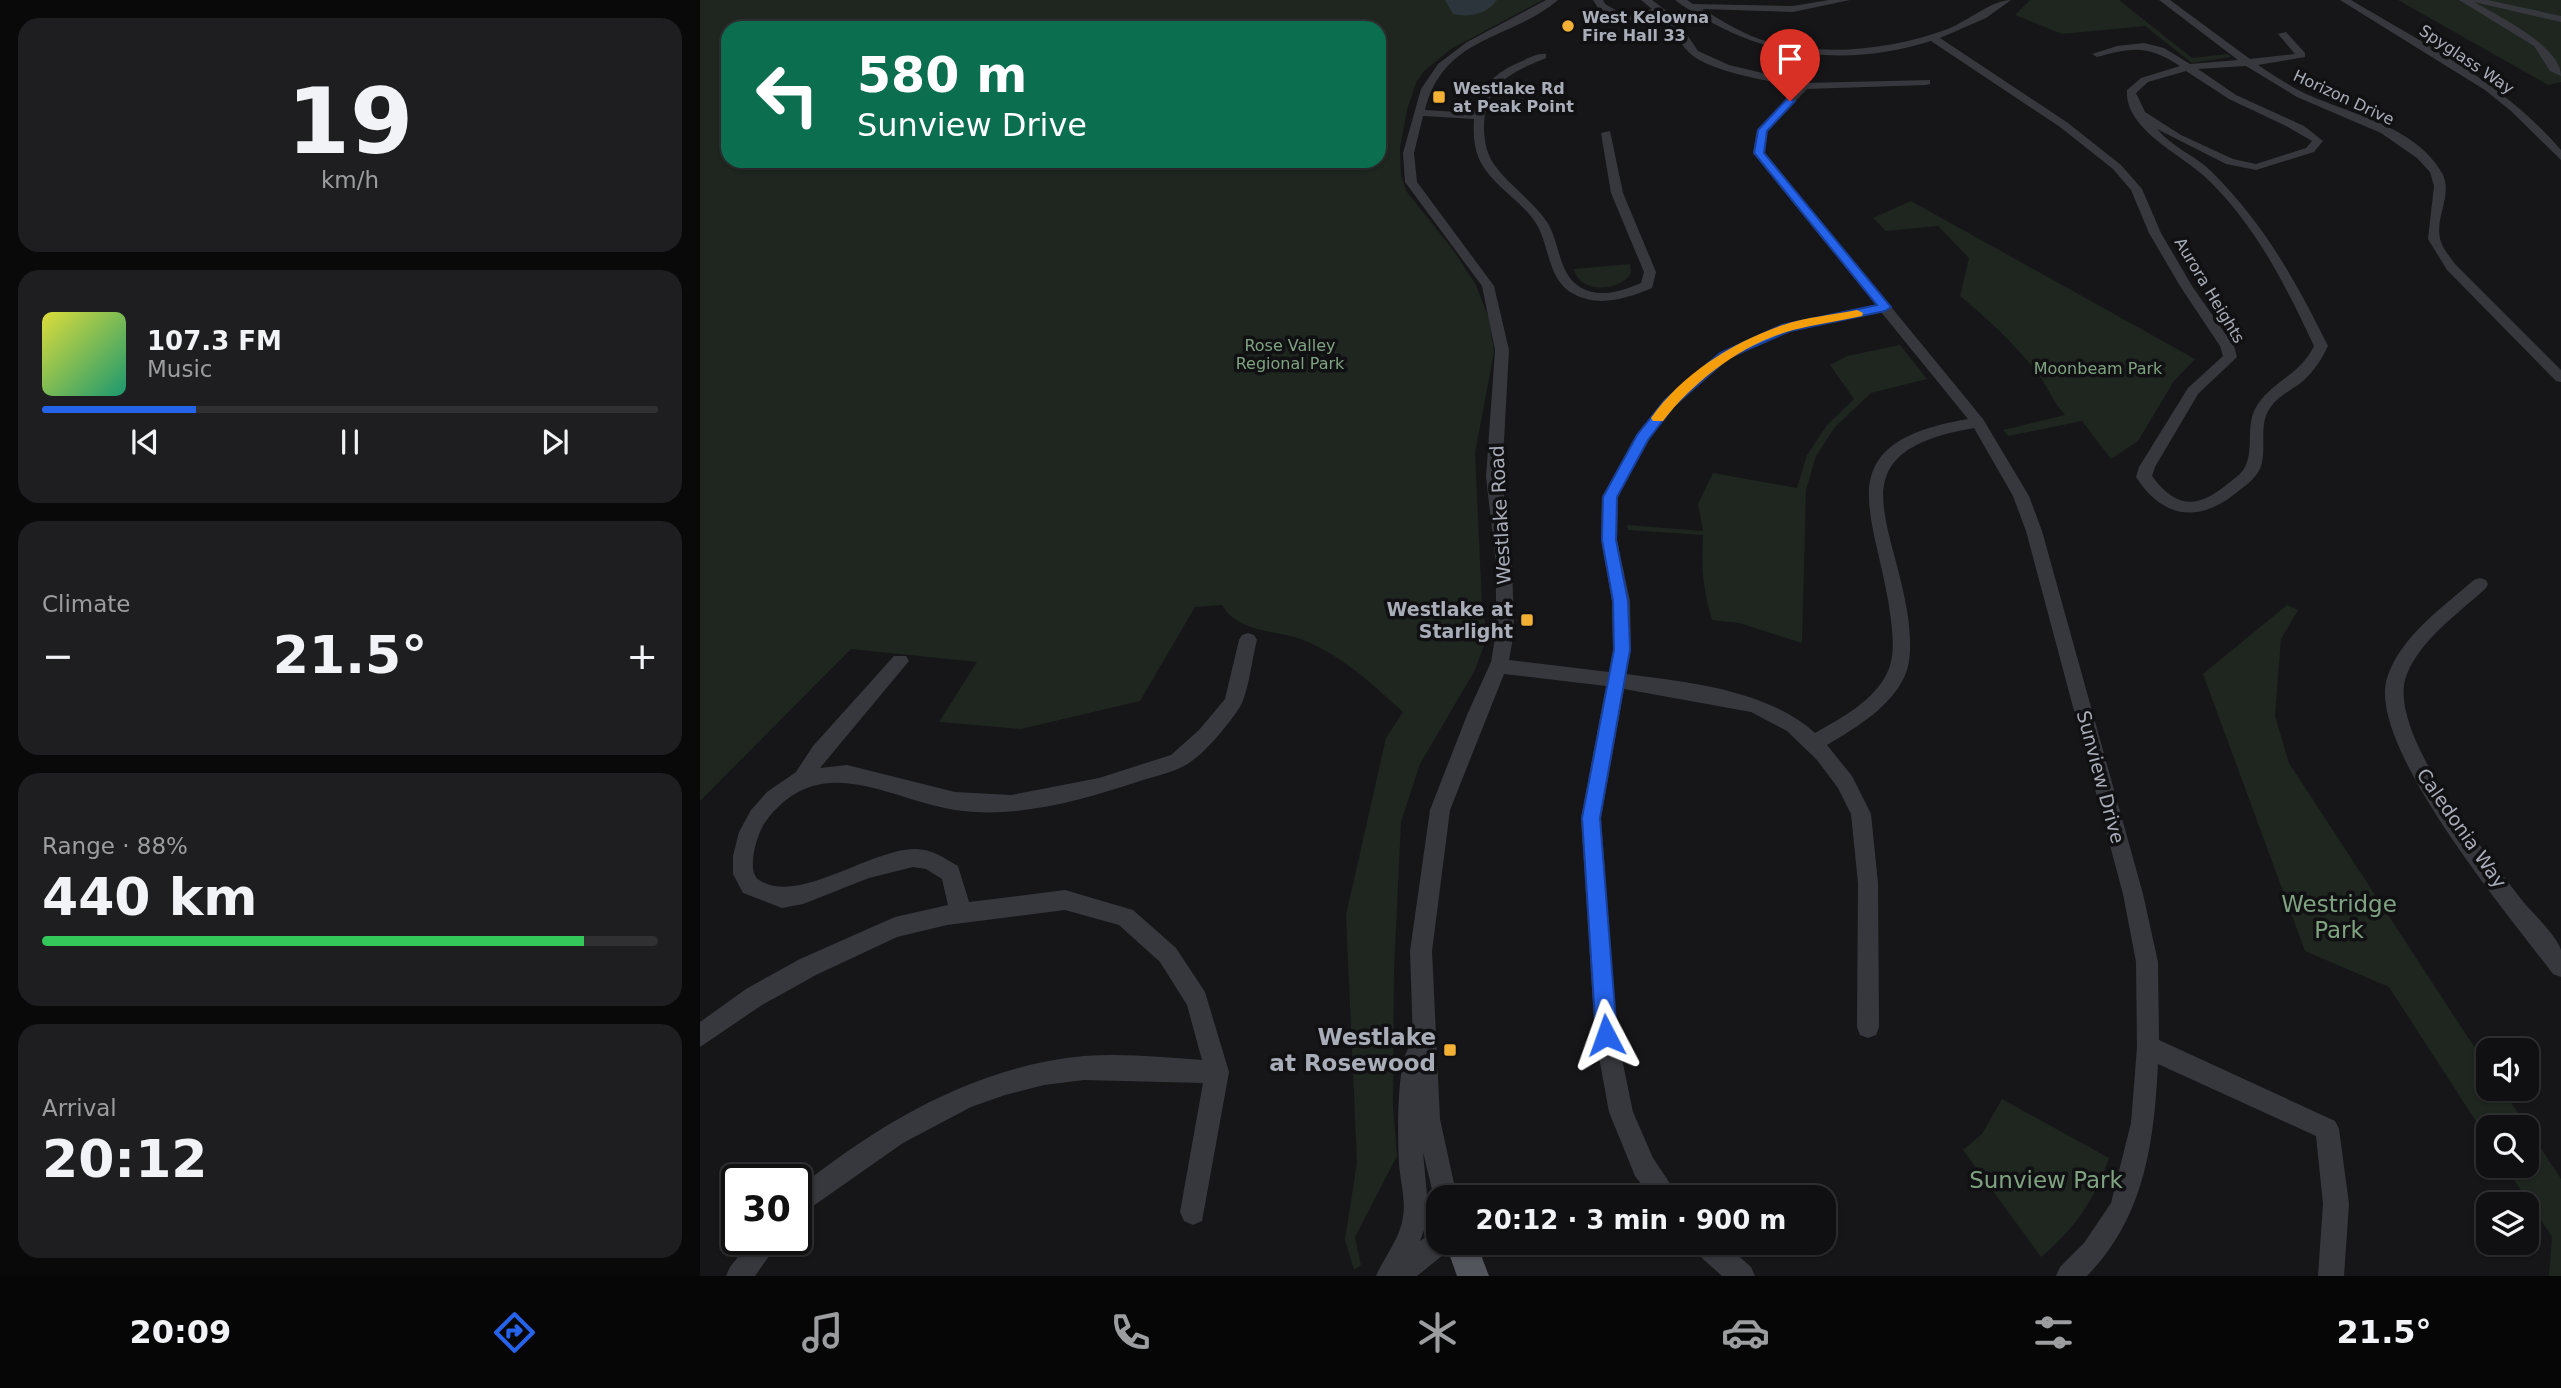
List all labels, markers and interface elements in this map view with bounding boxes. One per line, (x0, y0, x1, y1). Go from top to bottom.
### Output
place label: West Kelowna Fire Hall 33 (1582, 8, 1709, 45)
marker: West Kelowna Fire Hall 33 (1560, 18, 1576, 34)
street label: Spyglass Way (2416, 21, 2518, 98)
pin (1760, 29, 1820, 101)
icon: arrive (1771, 40, 1809, 78)
text: 580 m (857, 47, 1027, 104)
icon: left (742, 49, 833, 140)
street label: Horizon Drive (2290, 66, 2397, 129)
text: 19 (287, 69, 413, 174)
place label: Westlake Rd at Peak Point (1453, 79, 1574, 116)
marker: Westlake Rd at Peak Point (1431, 89, 1447, 105)
text: Sunview Drive (857, 106, 1087, 144)
text: km/h (321, 167, 379, 193)
street label: Aurora Heights (2171, 234, 2249, 346)
text: 107.3 FM (147, 326, 282, 356)
park label: Rose Valley Regional Park (1236, 336, 1345, 373)
text: Music (147, 356, 212, 382)
park label: Moonbeam Park (2034, 359, 2163, 378)
icon: previous (126, 423, 164, 461)
icon: pause (331, 423, 369, 461)
icon: next (536, 423, 574, 461)
street label: Westlake Road (1485, 445, 1515, 585)
text: Climate (42, 591, 131, 617)
place label: Westlake at Starlight (1387, 598, 1513, 642)
marker: Westlake at Starlight (1519, 612, 1535, 628)
text: 21.5° (273, 625, 427, 685)
text: − (42, 634, 74, 678)
text: + (626, 634, 658, 678)
street label: Sunview Drive (2073, 708, 2129, 846)
street label: Caledonia Way (2413, 764, 2511, 892)
text: Range · 88% (42, 833, 188, 859)
text: 440 km (42, 867, 257, 927)
park label: Westridge Park (2281, 891, 2397, 943)
position arrow (1569, 998, 1643, 1072)
place label: Westlake at Rosewood (1269, 1024, 1436, 1076)
map controls (2476, 1038, 2539, 1255)
button: sound (2476, 1038, 2539, 1101)
marker: Westlake at Rosewood (1442, 1042, 1458, 1058)
text: Arrival (42, 1095, 117, 1121)
button: search (2476, 1115, 2539, 1178)
text: 20:12 (42, 1129, 208, 1189)
speed limit sign: 30 (721, 1164, 812, 1255)
park label: Sunview Park (1969, 1167, 2124, 1193)
button: layers (2476, 1192, 2539, 1255)
text: 20:12 · 3 min · 900 m (1476, 1205, 1786, 1235)
icon: directions (490, 1308, 539, 1357)
icon: music (798, 1308, 847, 1357)
icon: phone (1106, 1308, 1155, 1357)
icon: climate (1413, 1308, 1462, 1357)
icon: car (1721, 1308, 1770, 1357)
icon: filters (2029, 1308, 2078, 1357)
text: 20:09 (129, 1313, 231, 1351)
text: 21.5° (2337, 1313, 2432, 1351)

